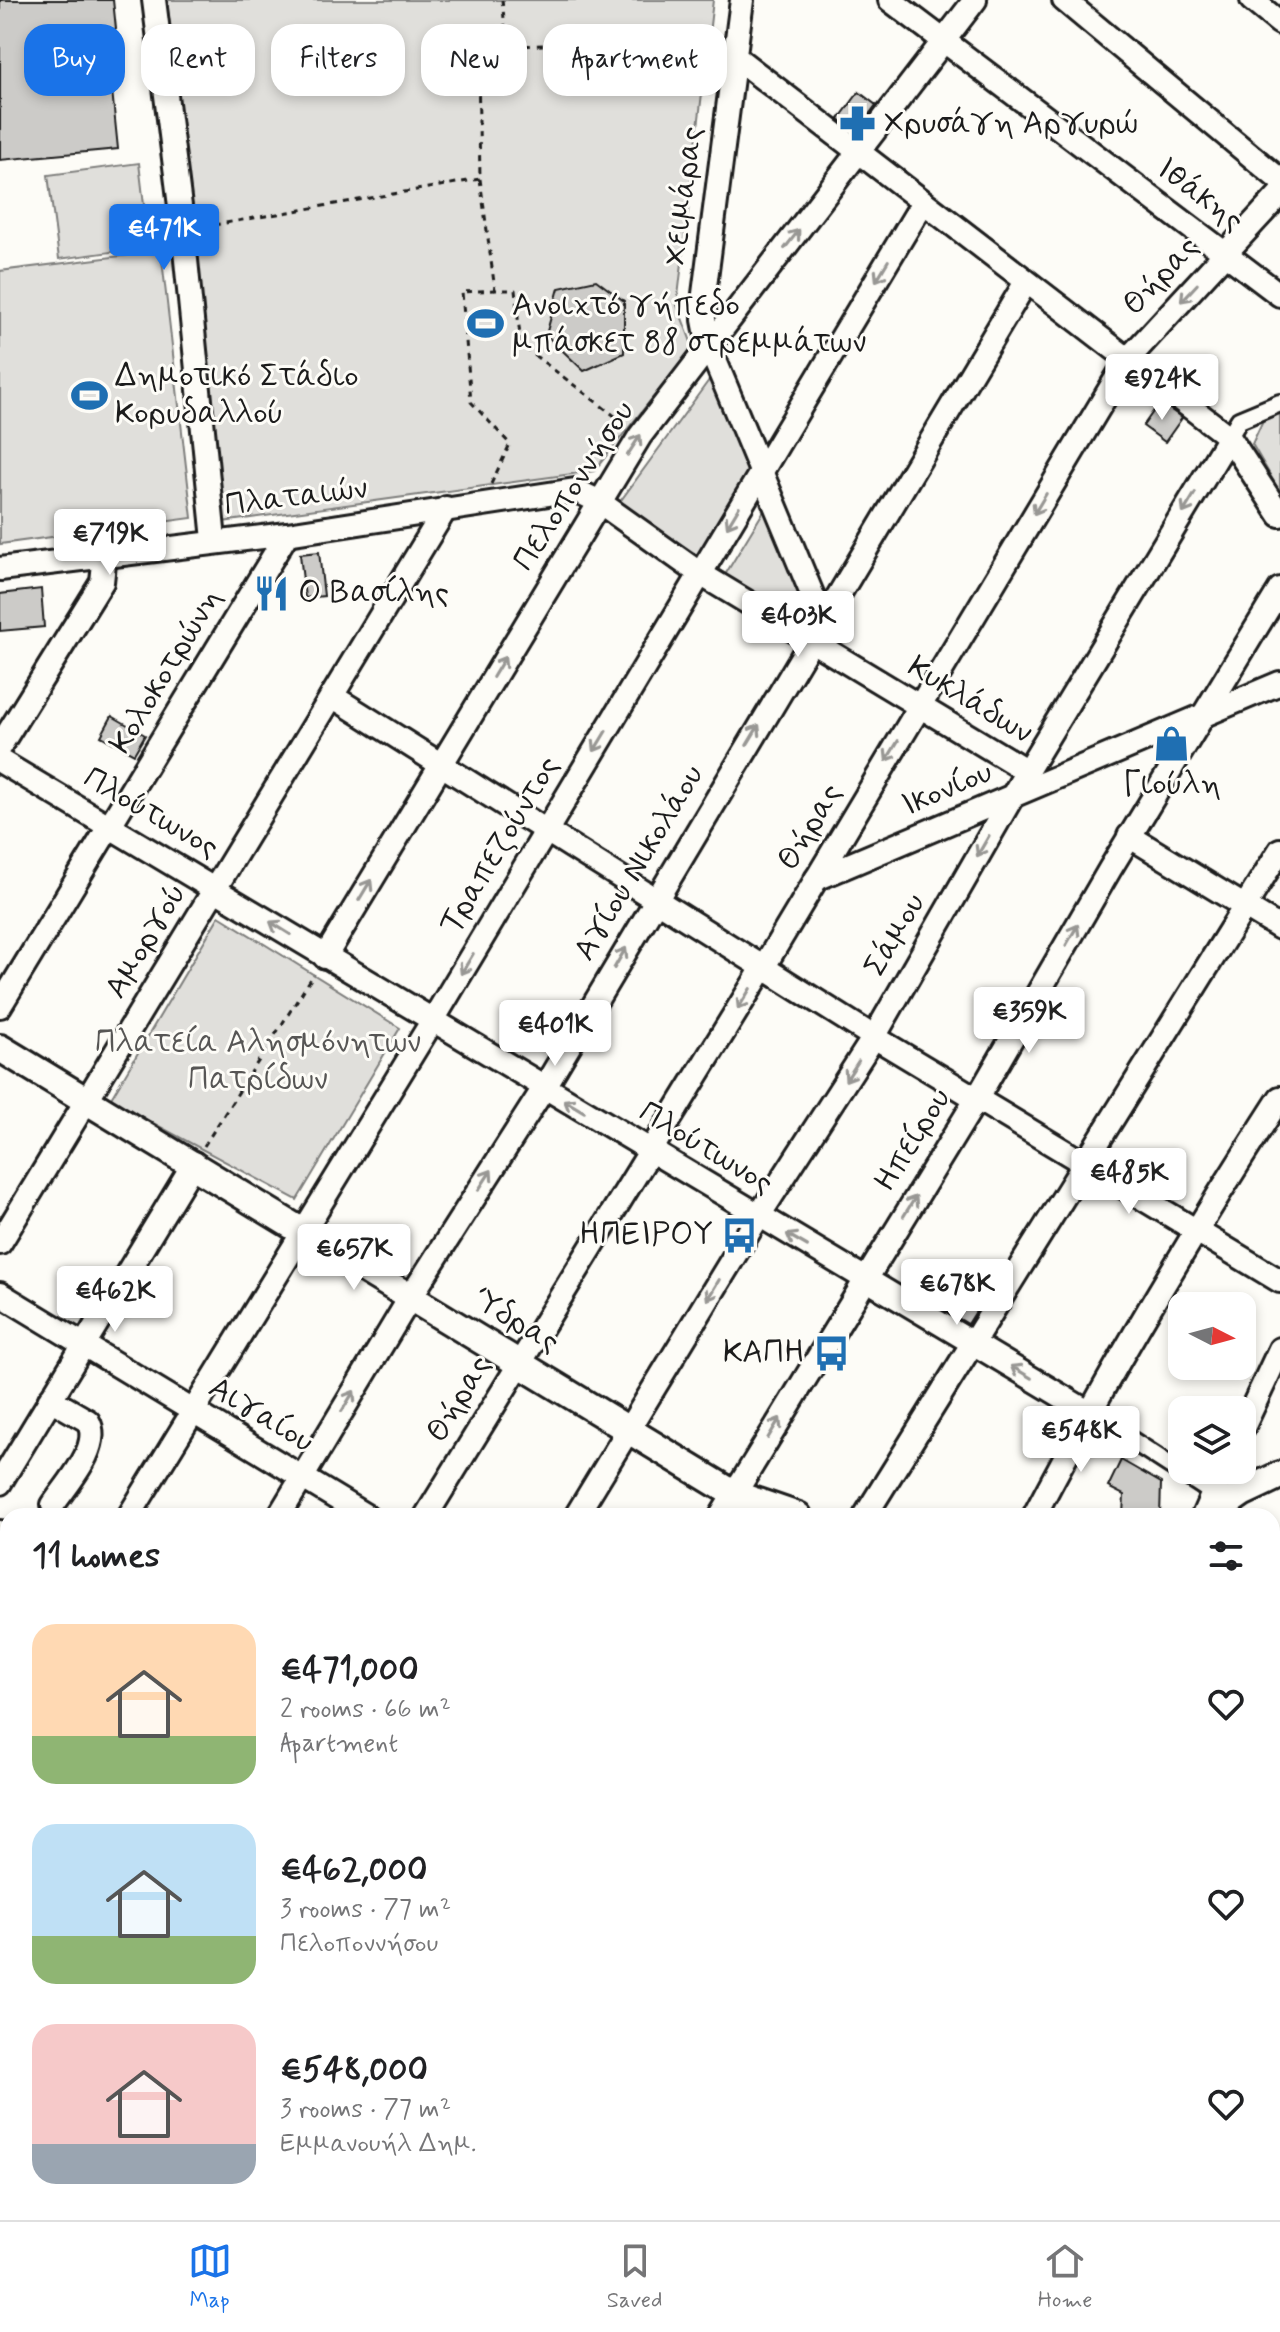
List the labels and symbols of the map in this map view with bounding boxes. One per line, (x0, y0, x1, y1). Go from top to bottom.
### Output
place label: Χρυσάγη Αργυρώ (884, 103, 1138, 145)
pharmacy icon: Χρυσάγη Αργυρώ (839, 105, 877, 143)
street label: Χειμάρας (655, 124, 713, 268)
street label: Ιθάκης (1148, 148, 1252, 242)
pin: €471K (108, 204, 220, 272)
street label: Θήρας (1113, 227, 1209, 325)
one-way arrow (784, 229, 801, 250)
one-way arrow (874, 259, 890, 282)
one-way arrow (1180, 283, 1199, 303)
place label: Ανοιχτό γήπεδο μπάσκετ 88 στρεμμάτων (512, 285, 866, 364)
sports icon: Ανοιχτό γήπεδο μπάσκετ 88 στρεμμάτων (467, 305, 505, 343)
pin: €924K (1106, 354, 1218, 422)
place label: Δημοτικό Στάδιο Κορυδαλλού (115, 356, 359, 435)
sports icon: Δημοτικό Στάδιο Κορυδαλλού (70, 376, 108, 414)
street label: Πελοποννήσου (503, 393, 645, 579)
one-way arrow (627, 434, 643, 457)
street label: Πλαταιών (222, 467, 370, 527)
one-way arrow (1181, 491, 1197, 514)
one-way arrow (1032, 492, 1048, 515)
one-way arrow (724, 505, 740, 528)
pin: €719K (54, 509, 166, 577)
place label: Ο Βασίλης (298, 572, 449, 614)
restaurant icon: Ο Βασίλης (253, 574, 291, 612)
street label: Κολοκοτρώνη (100, 580, 232, 762)
pin: €403K (742, 591, 854, 659)
street label: Κυκλάδων (900, 646, 1040, 754)
one-way arrow (491, 656, 507, 679)
one-way arrow (746, 723, 761, 747)
shop icon: Γιούλη (1153, 724, 1191, 762)
one-way arrow (592, 729, 608, 752)
one-way arrow (884, 739, 900, 762)
street label: Τραπεζούντος (430, 748, 570, 942)
street label: Ικονίου (895, 751, 999, 827)
street label: Πλούτωνος (76, 757, 226, 869)
street label: Αγίου Νικολάου (564, 757, 714, 969)
place label: Γιούλη (1123, 764, 1221, 806)
street label: Θήρας (768, 776, 852, 878)
one-way arrow (975, 834, 990, 858)
street label: Αμοργού (95, 876, 197, 1006)
one-way arrow (357, 879, 373, 902)
street label: Σάμου (854, 886, 936, 984)
one-way arrow (269, 920, 292, 936)
one-way arrow (1065, 923, 1080, 947)
one-way arrow (612, 947, 628, 970)
one-way arrow (459, 952, 475, 975)
one-way arrow (736, 987, 752, 1010)
pin: €359K (973, 987, 1085, 1055)
pin: €401K (499, 1000, 611, 1068)
park label: Πλατεία Αλησμόνητων Πατρίδων (95, 1022, 421, 1101)
one-way arrow (843, 1059, 860, 1081)
street label: Ηπείρου (865, 1080, 961, 1200)
street label: Πλούτωνος (631, 1091, 781, 1205)
one-way arrow (563, 1098, 586, 1114)
pin: €485K (1073, 1148, 1185, 1216)
one-way arrow (477, 1170, 494, 1192)
one-way arrow (902, 1195, 918, 1218)
place label: ΗΠΕΙΡΟΥ (579, 1214, 713, 1256)
bus stop icon: ΗΠΕΙΡΟΥ (720, 1216, 758, 1254)
pin: €657K (298, 1224, 410, 1292)
one-way arrow (786, 1232, 809, 1248)
pin: €678K (901, 1259, 1013, 1327)
pin: €462K (59, 1266, 171, 1334)
street label: Ύδρας (465, 1279, 567, 1363)
one-way arrow (705, 1279, 721, 1301)
north arrow (1168, 1292, 1256, 1380)
place label: ΚΑΠΗ (723, 1332, 805, 1374)
bus stop icon: ΚΑΠΗ (812, 1334, 850, 1372)
street label: Θήρας (417, 1348, 501, 1450)
one-way arrow (1010, 1364, 1033, 1380)
street label: Αιγαίου (200, 1367, 322, 1463)
one-way arrow (340, 1390, 356, 1413)
pin: €548K (1025, 1406, 1137, 1474)
one-way arrow (767, 1417, 783, 1440)

